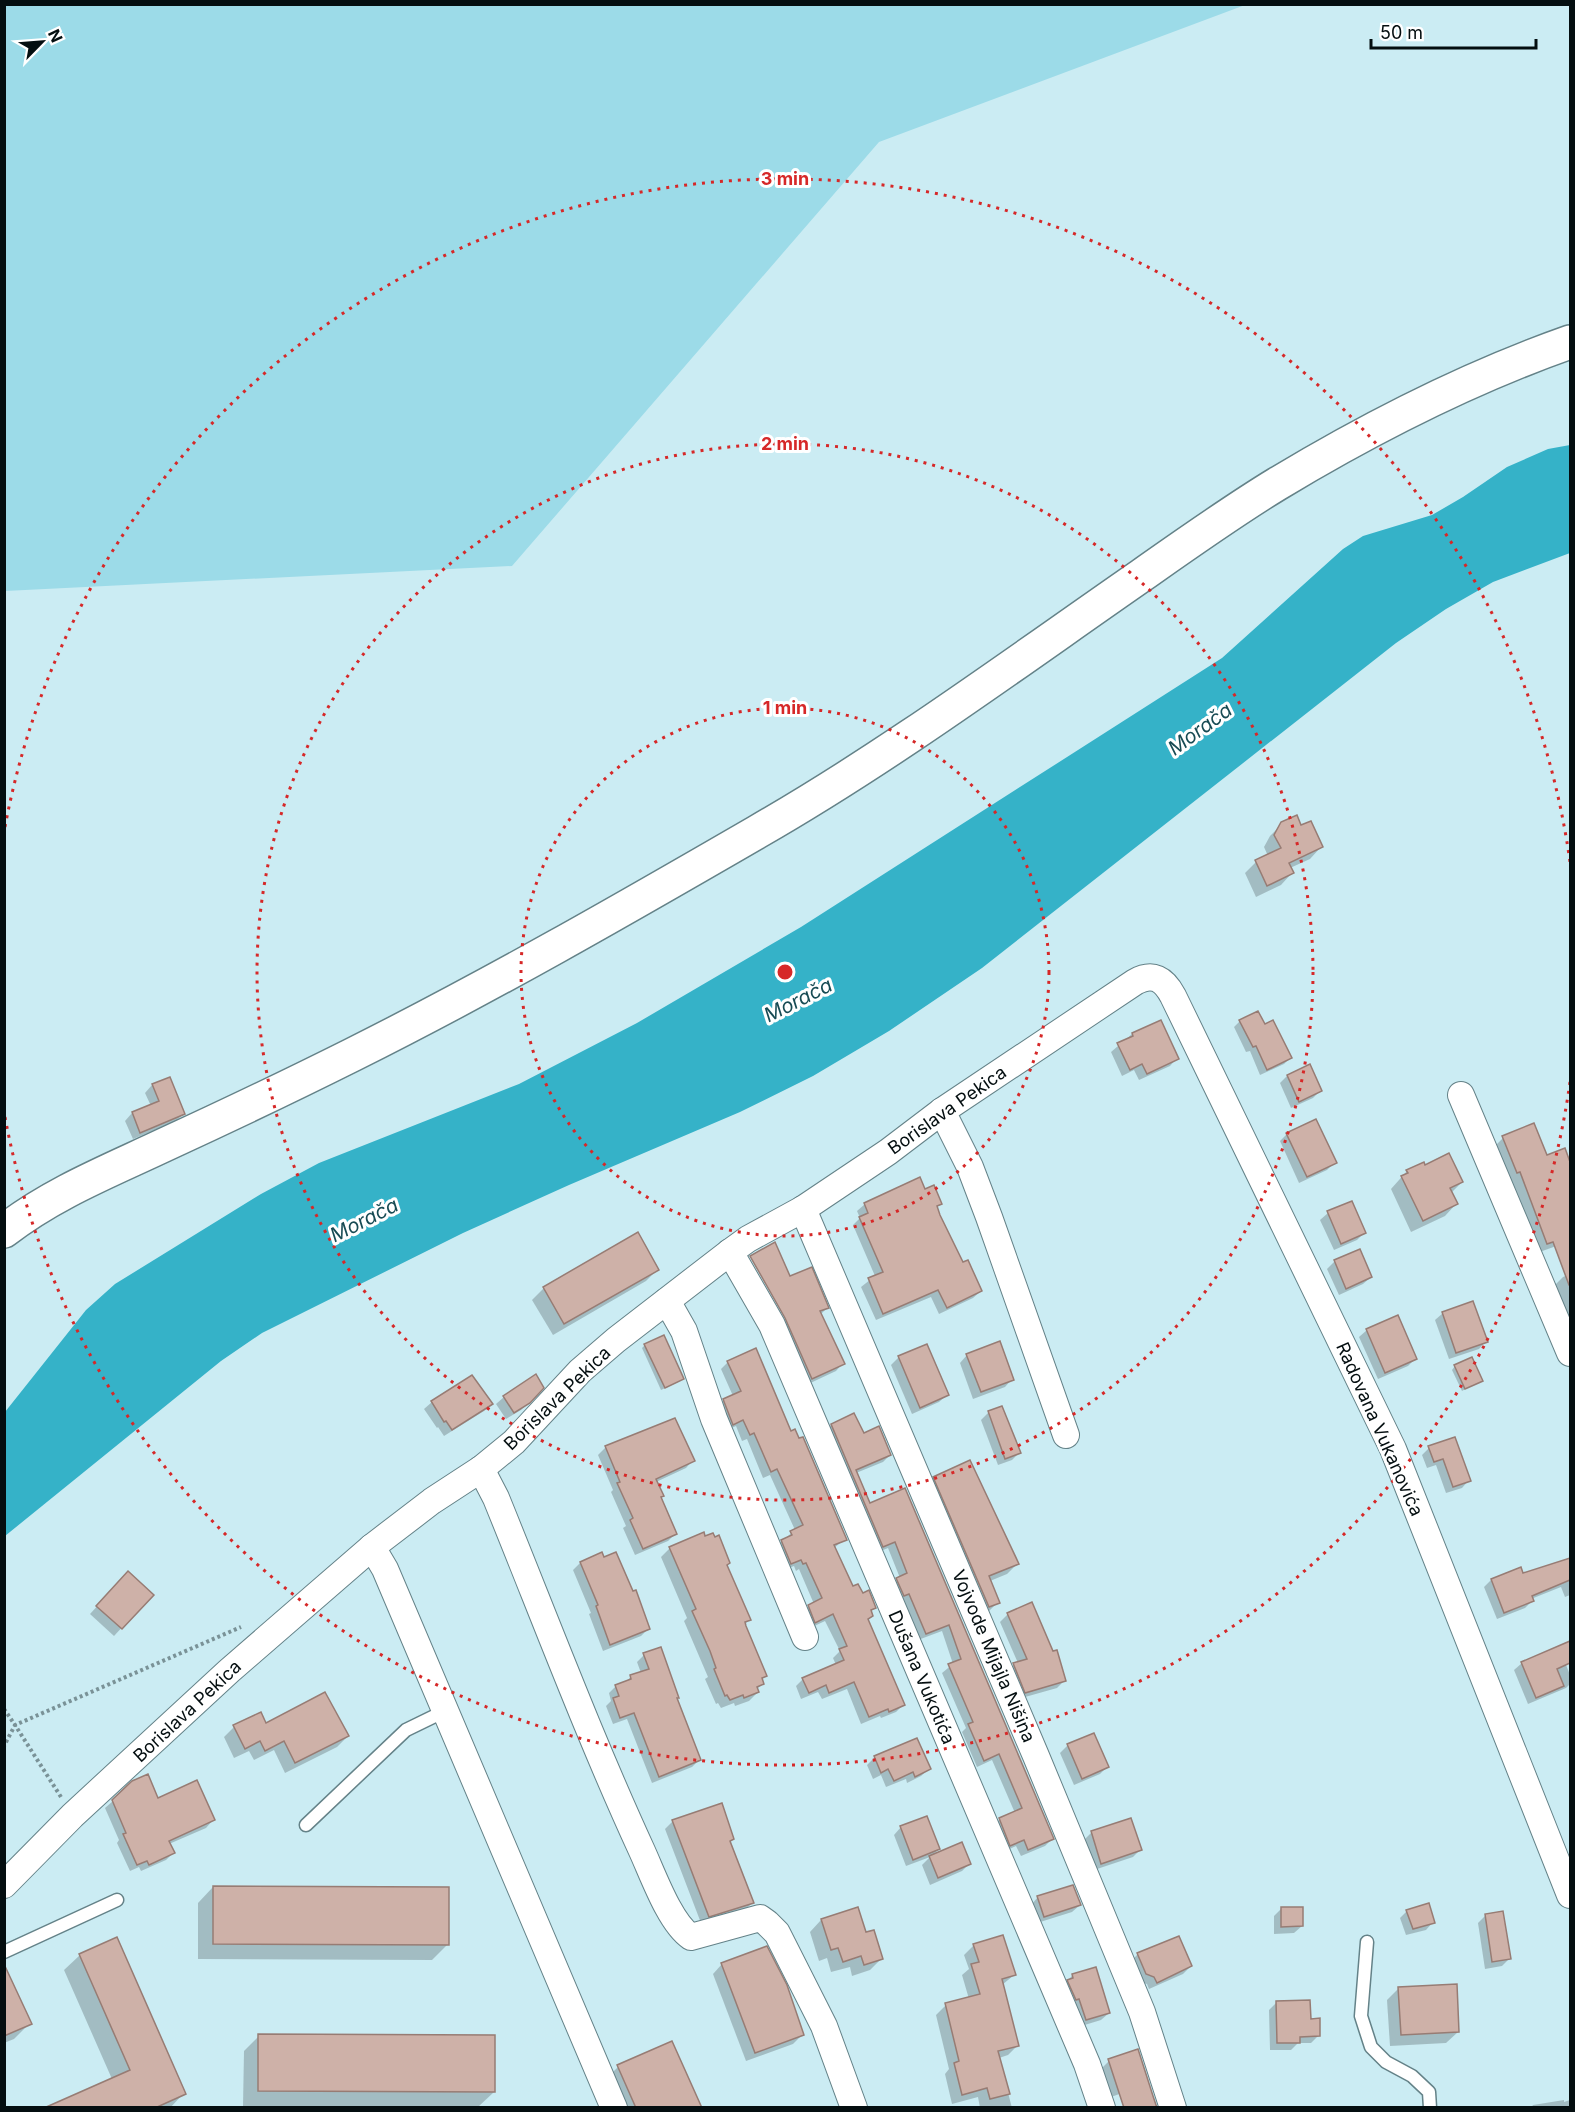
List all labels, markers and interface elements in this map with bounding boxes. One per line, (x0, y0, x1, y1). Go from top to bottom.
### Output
north arrow (12, 12, 72, 72)
scale bar (1371, 12, 1536, 50)
text: 50 m (1380, 22, 1423, 43)
text: N (44, 26, 67, 45)
text: 3 min (761, 168, 809, 189)
text: 2 min (761, 433, 809, 454)
text: 1 min (763, 697, 807, 718)
water label: Morača (1163, 698, 1237, 760)
centre of rings (775, 962, 795, 982)
water label: Morača (760, 973, 836, 1027)
street label: Borislava Pekica (884, 1061, 1010, 1159)
water label: Morača (326, 1193, 402, 1247)
street label: Radovana Vukanovića (1332, 1339, 1428, 1519)
street label: Borislava Pekica (499, 1342, 615, 1454)
street label: Vojvode Mijajla Nišina (948, 1567, 1040, 1745)
street label: Dušana Vukotića (884, 1607, 960, 1747)
street label: Borislava Pekica (129, 1656, 245, 1766)

